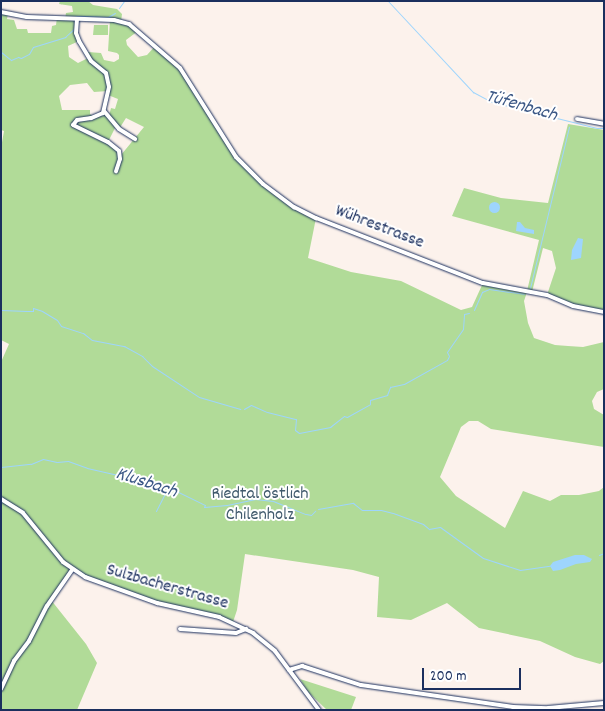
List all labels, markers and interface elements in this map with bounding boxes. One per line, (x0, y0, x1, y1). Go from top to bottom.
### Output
water label: Tüfenbach (483, 86, 559, 128)
street label: Wührestrasse (332, 201, 426, 255)
water label: Klusbach (113, 463, 179, 505)
park label: Riedtal östlich Chilenholz (211, 485, 309, 528)
street label: Sulzbacherstrasse (104, 560, 230, 616)
scale bar (425, 658, 524, 690)
text: 200 m (430, 666, 467, 688)

